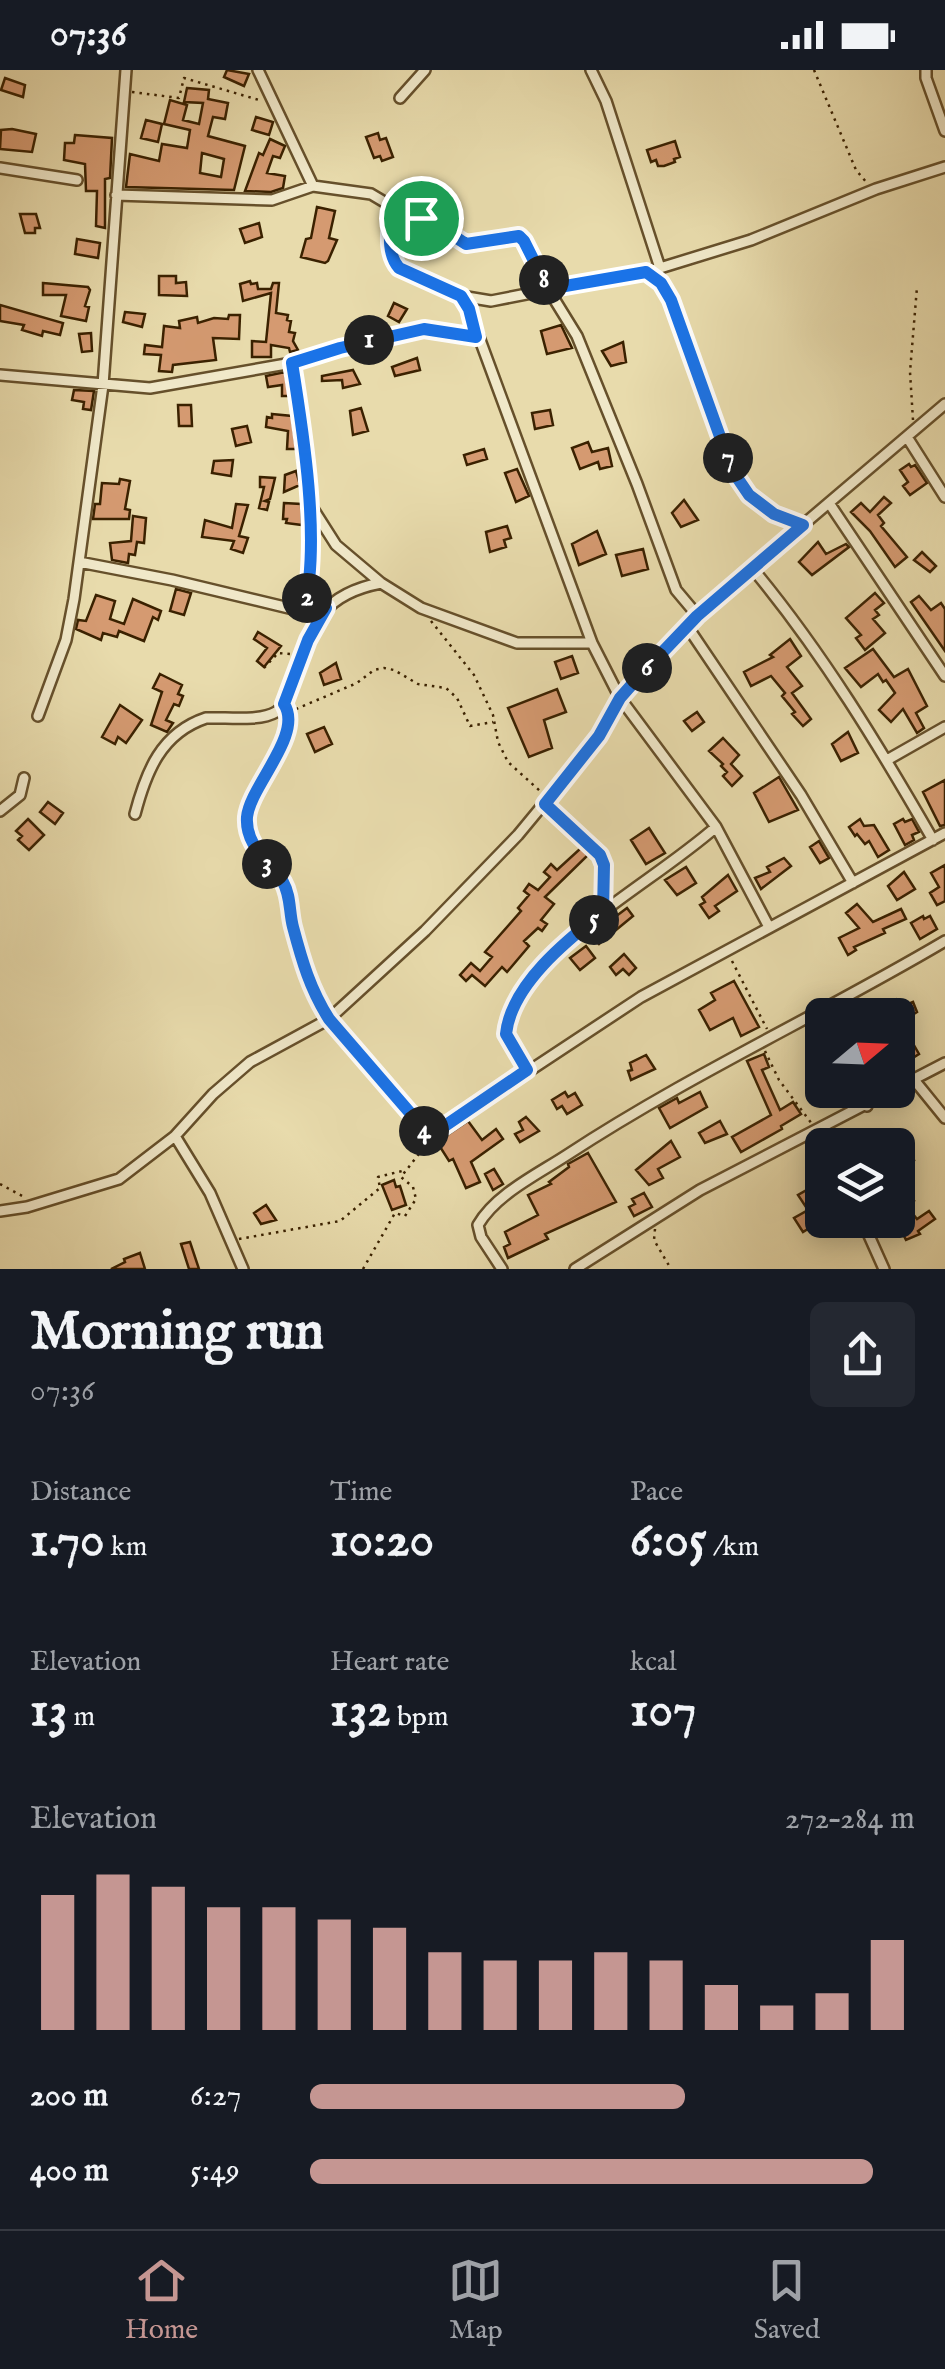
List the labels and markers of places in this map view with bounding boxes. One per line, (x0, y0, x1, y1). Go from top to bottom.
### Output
pin (379, 176, 464, 261)
pin: 8 (519, 255, 569, 305)
pin: 1 (344, 315, 394, 365)
pin: 7 (703, 433, 753, 483)
pin: 2 (282, 573, 332, 623)
pin: 6 (622, 643, 672, 693)
pin: 3 (242, 839, 292, 889)
pin: 5 (569, 895, 619, 945)
pin: 4 (399, 1106, 449, 1156)

